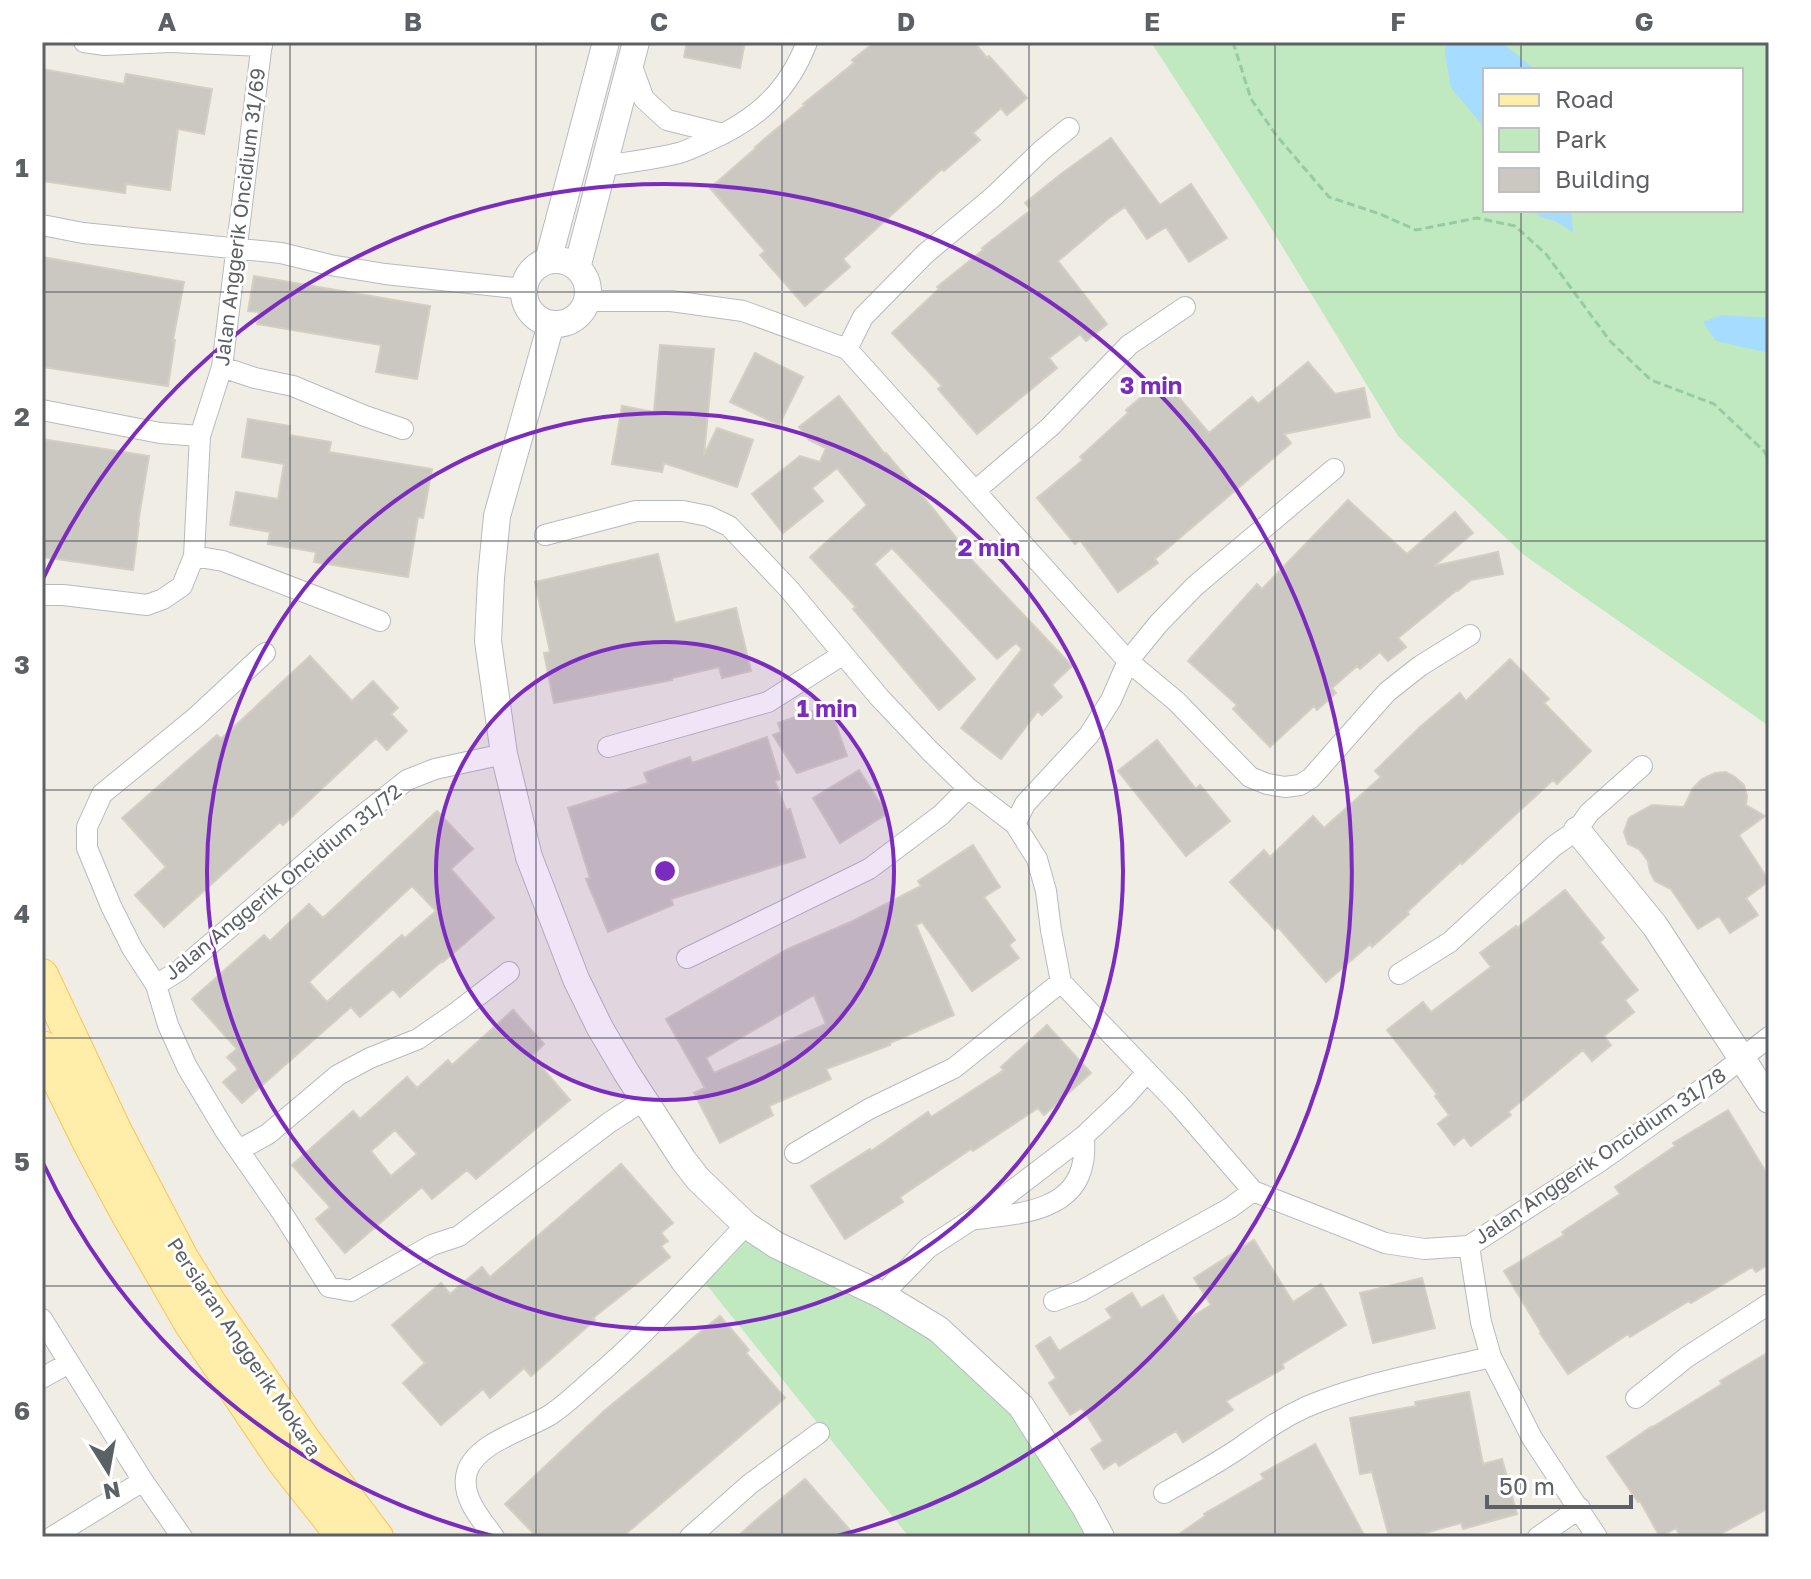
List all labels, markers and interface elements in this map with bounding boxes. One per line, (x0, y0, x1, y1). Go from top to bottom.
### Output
text: A (158, 6, 177, 37)
text: B (404, 6, 422, 37)
text: C (650, 6, 668, 37)
text: D (897, 6, 915, 37)
text: E (1144, 6, 1160, 37)
text: F (1390, 6, 1406, 37)
text: G (1634, 6, 1654, 37)
street label: Jalan Anggerik Oncidium 31/69 (209, 67, 269, 367)
legend (1483, 68, 1743, 212)
text: Road (1555, 84, 1614, 113)
text: Park (1555, 124, 1607, 153)
text: 1 (15, 152, 29, 183)
text: Building (1555, 164, 1650, 193)
text: 3 min (1120, 370, 1182, 399)
text: 2 (14, 401, 30, 432)
text: 2 min (958, 532, 1020, 561)
text: 3 (14, 649, 30, 680)
text: 1 min (797, 693, 857, 722)
street label: Jalan Anggerik Oncidium 31/72 (159, 778, 406, 984)
centre of rings (651, 857, 679, 885)
text: 4 (14, 898, 30, 929)
street label: Jalan Anggerik Oncidium 31/78 (1469, 1062, 1730, 1249)
text: 5 (14, 1146, 30, 1177)
street label: Persiaran Anggerik Mokara (163, 1233, 327, 1460)
text: 6 (14, 1395, 30, 1426)
north arrow (68, 1431, 148, 1511)
scale bar (1487, 1459, 1631, 1509)
text: 50 m (1499, 1471, 1555, 1500)
text: N (101, 1476, 123, 1506)

